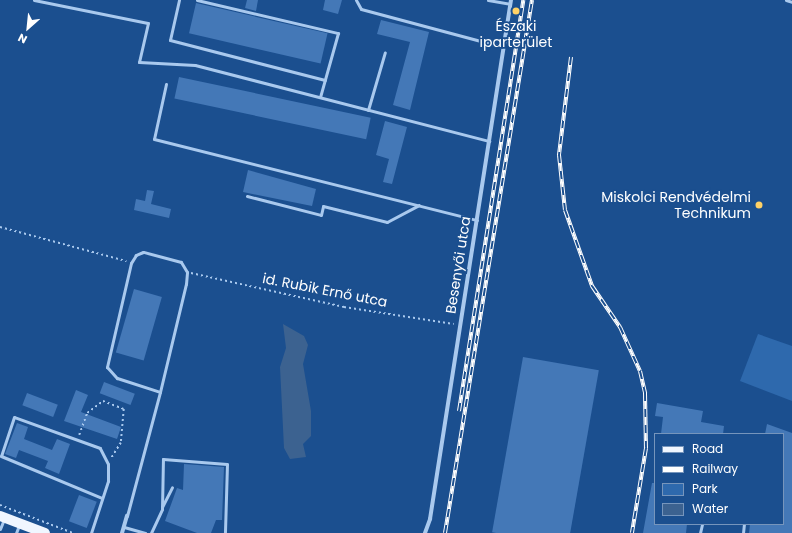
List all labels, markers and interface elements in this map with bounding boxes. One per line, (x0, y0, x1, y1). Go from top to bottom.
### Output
marker: Északi iparterület (511, 6, 521, 16)
north arrow (8, 8, 48, 48)
place label: Északi iparterület (480, 18, 552, 50)
text: N (15, 30, 30, 48)
place label: Miskolci Rendvédelmi Technikum (601, 189, 751, 222)
marker: Miskolci Rendvédelmi Technikum (754, 200, 764, 210)
street label: Besenyői utca (442, 215, 474, 315)
street label: id. Rubik Ernő utca (261, 270, 389, 310)
legend (654, 433, 784, 525)
text: Road (692, 440, 723, 457)
text: Railway (692, 460, 738, 477)
text: Park (692, 480, 718, 497)
text: Water (692, 500, 728, 517)

